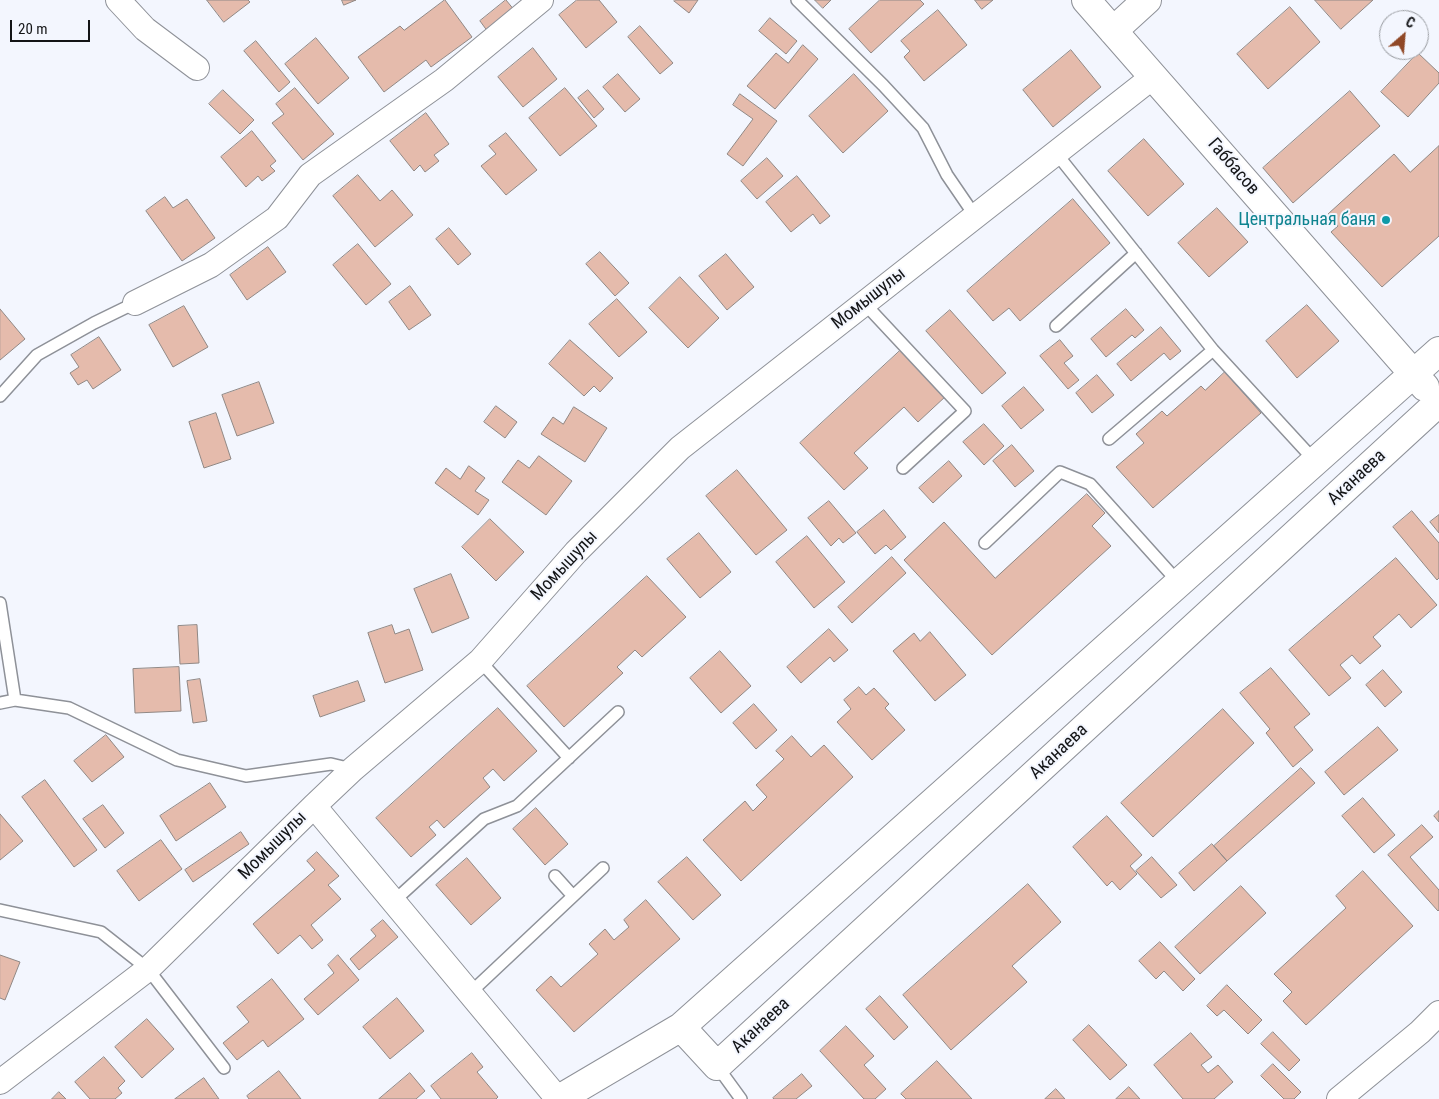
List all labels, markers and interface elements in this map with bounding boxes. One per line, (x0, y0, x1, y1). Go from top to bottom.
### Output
scale bar (12, 10, 92, 42)
north arrow (1379, 10, 1429, 60)
text: С (1403, 14, 1418, 31)
text: 20 m (18, 20, 48, 38)
street label: Габбасов (1203, 134, 1263, 200)
place label: Центральная баня (1238, 209, 1376, 231)
marker: Центральная баня (1380, 214, 1392, 226)
street label: Момышулы (828, 263, 910, 335)
street label: Аканаева (1323, 446, 1391, 510)
street label: Момышулы (527, 527, 603, 605)
street label: Аканаева (1025, 720, 1093, 784)
street label: Момышулы (234, 807, 312, 885)
street label: Аканаева (727, 994, 795, 1058)

